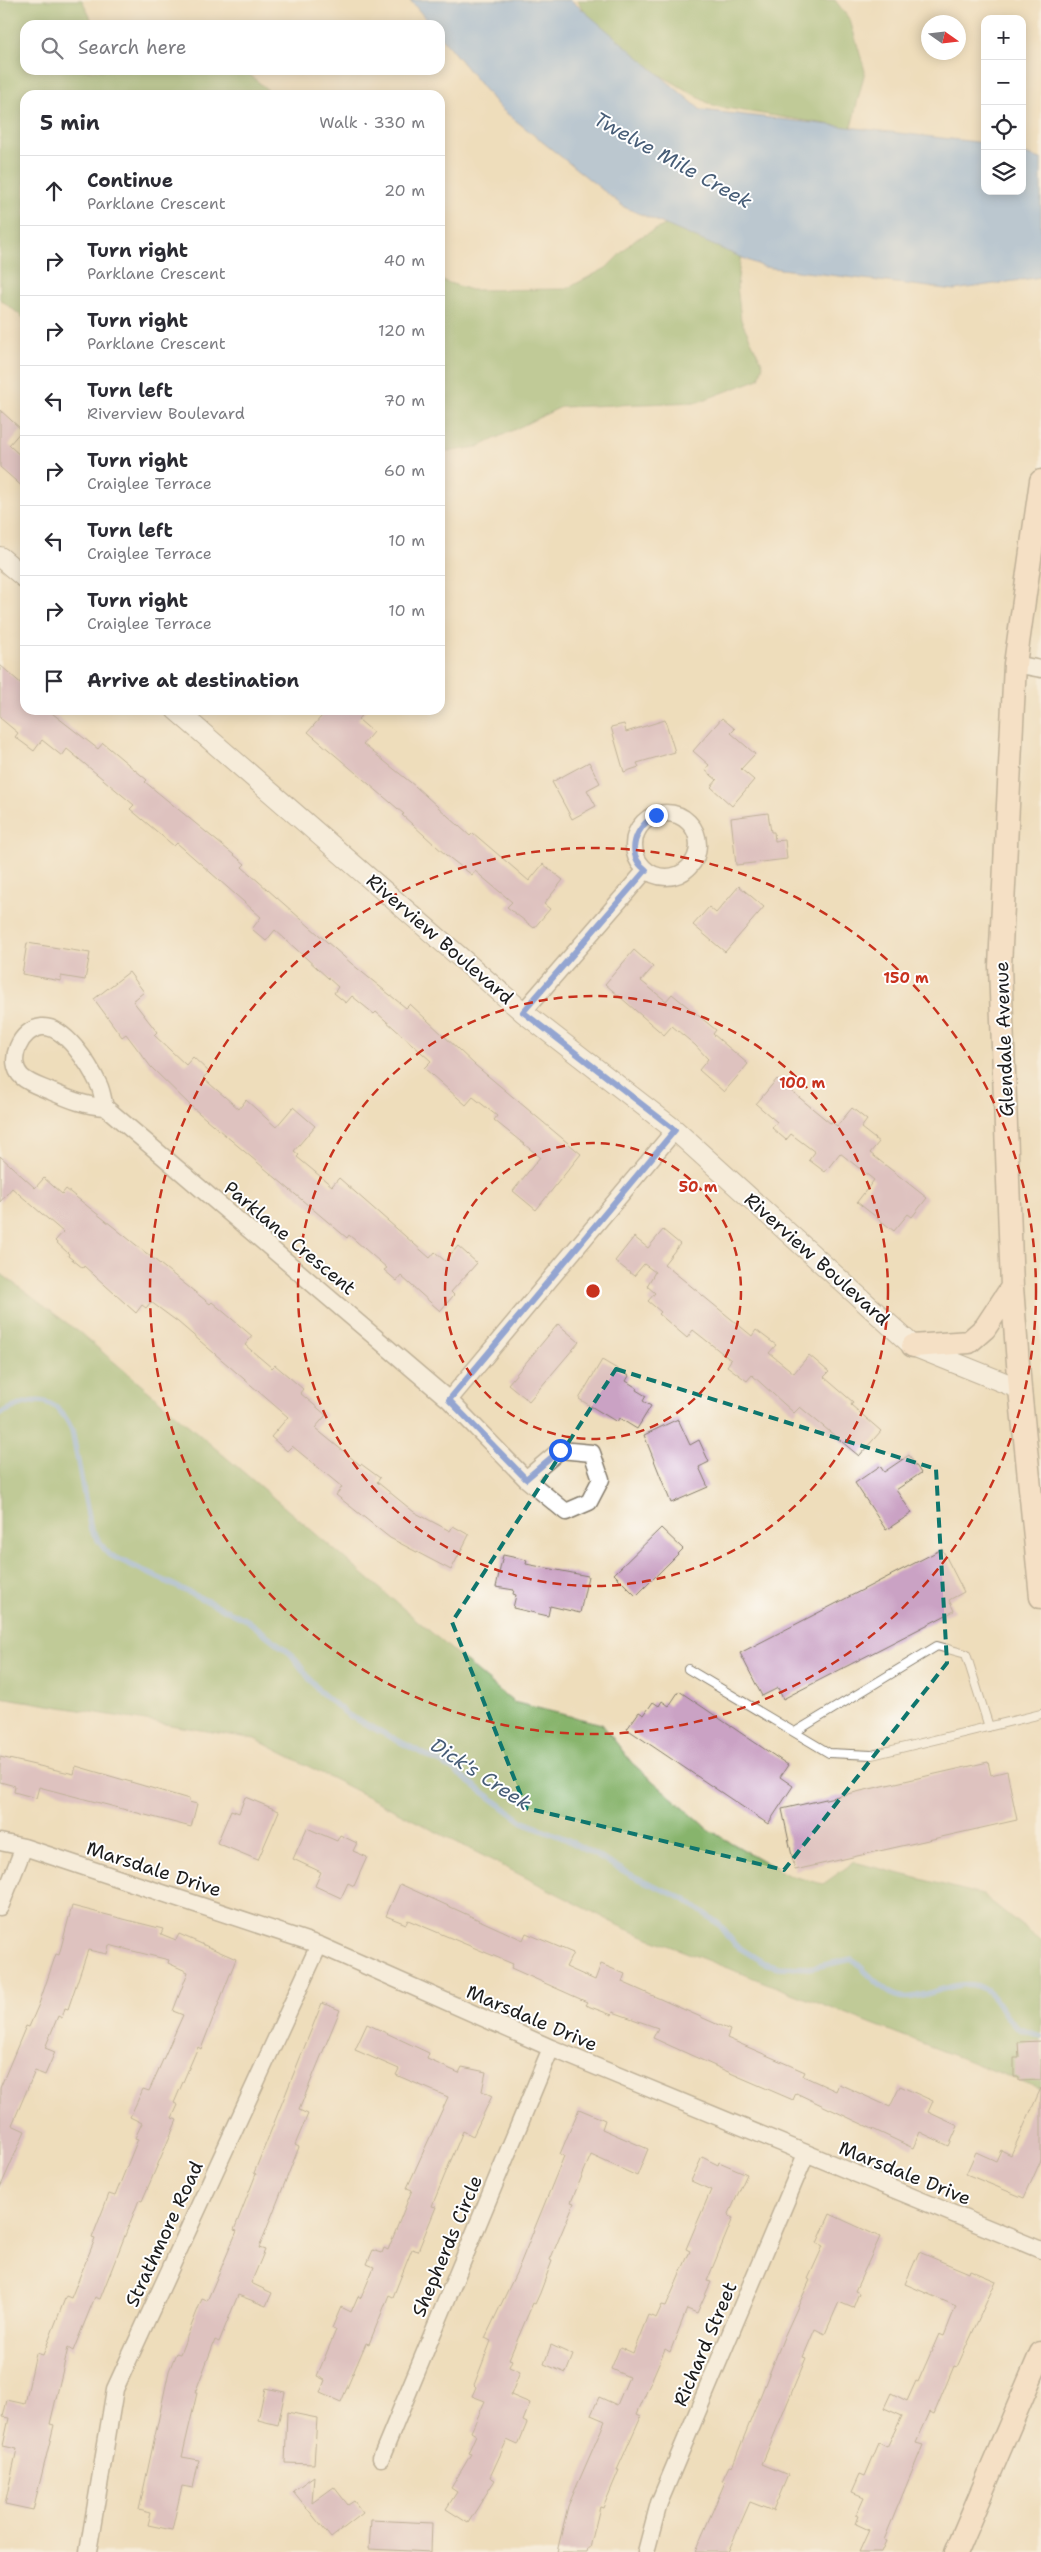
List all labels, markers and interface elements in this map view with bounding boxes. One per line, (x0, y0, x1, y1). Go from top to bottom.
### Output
north arrow (921, 15, 966, 60)
map controls (981, 15, 1026, 195)
button: + (981, 15, 1026, 60)
search box (20, 20, 445, 75)
icon: search (38, 34, 66, 62)
text: Search here (78, 35, 187, 60)
button: − (981, 60, 1026, 105)
button: locate (981, 105, 1026, 150)
water label: Twelve Mile Creek (589, 106, 757, 214)
text: 5 min (40, 109, 100, 137)
text: Walk · 330 m (319, 112, 425, 133)
button: layers (981, 150, 1026, 195)
text: Continue (87, 168, 173, 193)
icon: ahead (40, 177, 68, 205)
text: 20 m (384, 180, 425, 201)
text: Parklane Crescent (87, 193, 226, 214)
text: Turn right (87, 238, 188, 263)
icon: right (40, 247, 68, 275)
text: 40 m (383, 250, 425, 271)
text: Parklane Crescent (87, 263, 226, 284)
text: Turn right (87, 308, 188, 333)
icon: right (40, 317, 68, 345)
text: 120 m (378, 320, 425, 341)
text: Parklane Crescent (87, 333, 226, 354)
text: Turn left (87, 378, 173, 403)
icon: left (40, 387, 68, 415)
text: 70 m (384, 390, 425, 411)
text: Riverview Boulevard (87, 403, 245, 424)
text: Turn right (87, 448, 188, 473)
icon: right (40, 457, 68, 485)
text: 60 m (384, 460, 425, 481)
text: Craiglee Terrace (87, 473, 212, 494)
text: Turn left (87, 518, 173, 543)
icon: left (40, 527, 68, 555)
text: 10 m (388, 530, 425, 551)
text: Craiglee Terrace (87, 543, 212, 564)
text: Turn right (87, 588, 188, 613)
icon: right (40, 597, 68, 625)
text: 10 m (388, 600, 425, 621)
text: Craiglee Terrace (87, 613, 212, 634)
icon: arrive (40, 667, 68, 695)
text: Arrive at destination (87, 668, 299, 693)
route end (645, 804, 668, 827)
street label: Riverview Boulevard (361, 868, 519, 1010)
street label: Glendale Avenue (989, 961, 1019, 1117)
text: 150 m (883, 968, 929, 988)
text: 100 m (779, 1073, 825, 1093)
street label: Parklane Crescent (219, 1175, 361, 1301)
text: 50 m (679, 1177, 718, 1197)
street label: Riverview Boulevard (739, 1187, 895, 1331)
centre of rings (584, 1282, 602, 1300)
route start (549, 1439, 572, 1462)
water label: Dick's Creek (426, 1732, 537, 1816)
street label: Marsdale Drive (83, 1835, 225, 1903)
street label: Marsdale Drive (463, 1979, 601, 2057)
street label: Marsdale Drive (835, 2135, 975, 2211)
street label: Strathmore Road (119, 2157, 209, 2311)
street label: Shepherds Circle (406, 2171, 488, 2321)
street label: Richard Street (667, 2278, 743, 2410)

